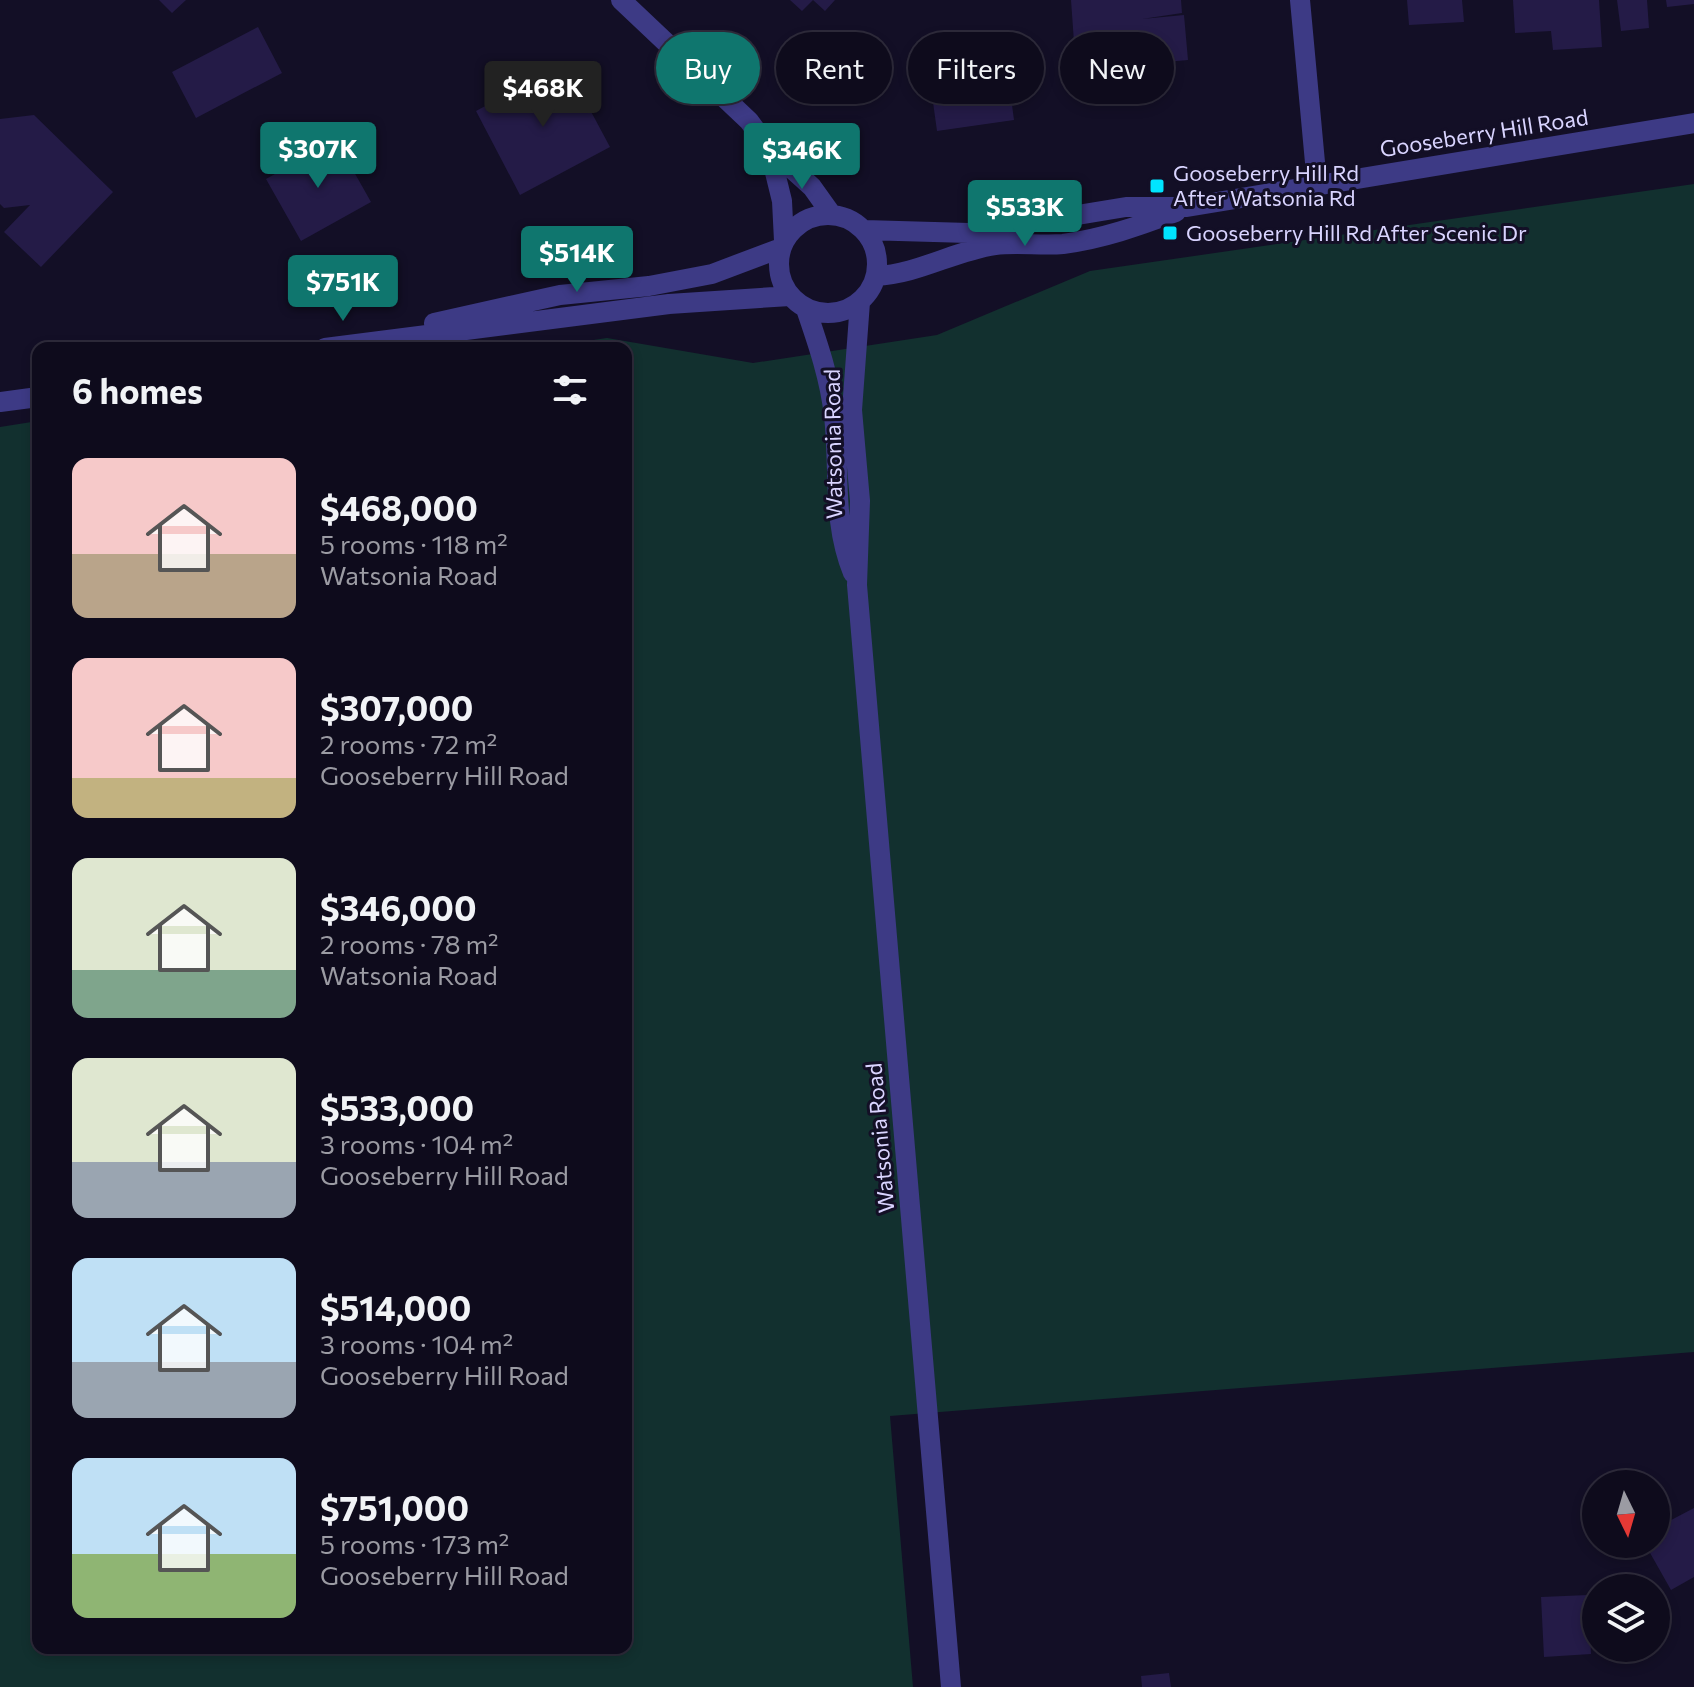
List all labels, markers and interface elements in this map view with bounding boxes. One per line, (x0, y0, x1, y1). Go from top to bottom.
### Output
chip: Buy (656, 32, 760, 104)
chip: Rent (776, 32, 892, 104)
chip: Filters (908, 32, 1044, 104)
chip: New (1060, 32, 1174, 104)
pin: $468K (487, 61, 599, 129)
text: $468K (502, 71, 584, 102)
street label: Gooseberry Hill Road (1378, 103, 1590, 162)
pin: $307K (262, 122, 374, 190)
pin: $346K (746, 123, 858, 191)
text: $307K (278, 132, 358, 163)
text: $346K (762, 133, 842, 164)
place label: Gooseberry Hill Rd After Watsonia Rd (1173, 159, 1359, 211)
marker: Gooseberry Hill Rd After Watsonia Rd (1148, 177, 1166, 195)
pin: $533K (969, 180, 1081, 248)
text: $533K (986, 190, 1064, 221)
place label: Gooseberry Hill Rd After Scenic Dr (1186, 219, 1527, 246)
marker: Gooseberry Hill Rd After Scenic Dr (1161, 224, 1179, 242)
pin: $514K (521, 226, 633, 294)
text: $514K (539, 236, 615, 267)
pin: $751K (287, 255, 399, 323)
text: $751K (306, 265, 380, 296)
icon: filters (548, 368, 592, 412)
text: 6 homes (72, 369, 203, 411)
street label: Watsonia Road (818, 369, 847, 519)
text: $468,000 (320, 486, 478, 528)
icon: home (136, 490, 232, 586)
text: 5 rooms · 118 m² (320, 528, 508, 559)
text: Watsonia Road (320, 559, 498, 590)
text: $307,000 (320, 686, 473, 728)
icon: home (136, 690, 232, 786)
text: 2 rooms · 72 m² (320, 728, 497, 759)
text: Gooseberry Hill Road (320, 759, 569, 790)
text: $346,000 (320, 886, 477, 928)
icon: home (136, 890, 232, 986)
text: 2 rooms · 78 m² (320, 928, 499, 959)
text: Watsonia Road (320, 959, 498, 990)
street label: Watsonia Road (860, 1062, 900, 1214)
text: $533,000 (320, 1086, 474, 1128)
icon: home (136, 1090, 232, 1186)
text: 3 rooms · 104 m² (320, 1128, 513, 1159)
text: Gooseberry Hill Road (320, 1159, 569, 1190)
text: $514,000 (320, 1286, 471, 1328)
icon: home (136, 1290, 232, 1386)
text: 3 rooms · 104 m² (320, 1328, 513, 1359)
text: Gooseberry Hill Road (320, 1359, 569, 1390)
north arrow (1582, 1470, 1670, 1558)
map controls (1582, 1470, 1670, 1662)
text: $751,000 (320, 1486, 469, 1528)
icon: home (136, 1490, 232, 1586)
text: 5 rooms · 173 m² (320, 1528, 509, 1559)
text: Gooseberry Hill Road (320, 1559, 569, 1590)
button: layers (1582, 1574, 1670, 1662)

